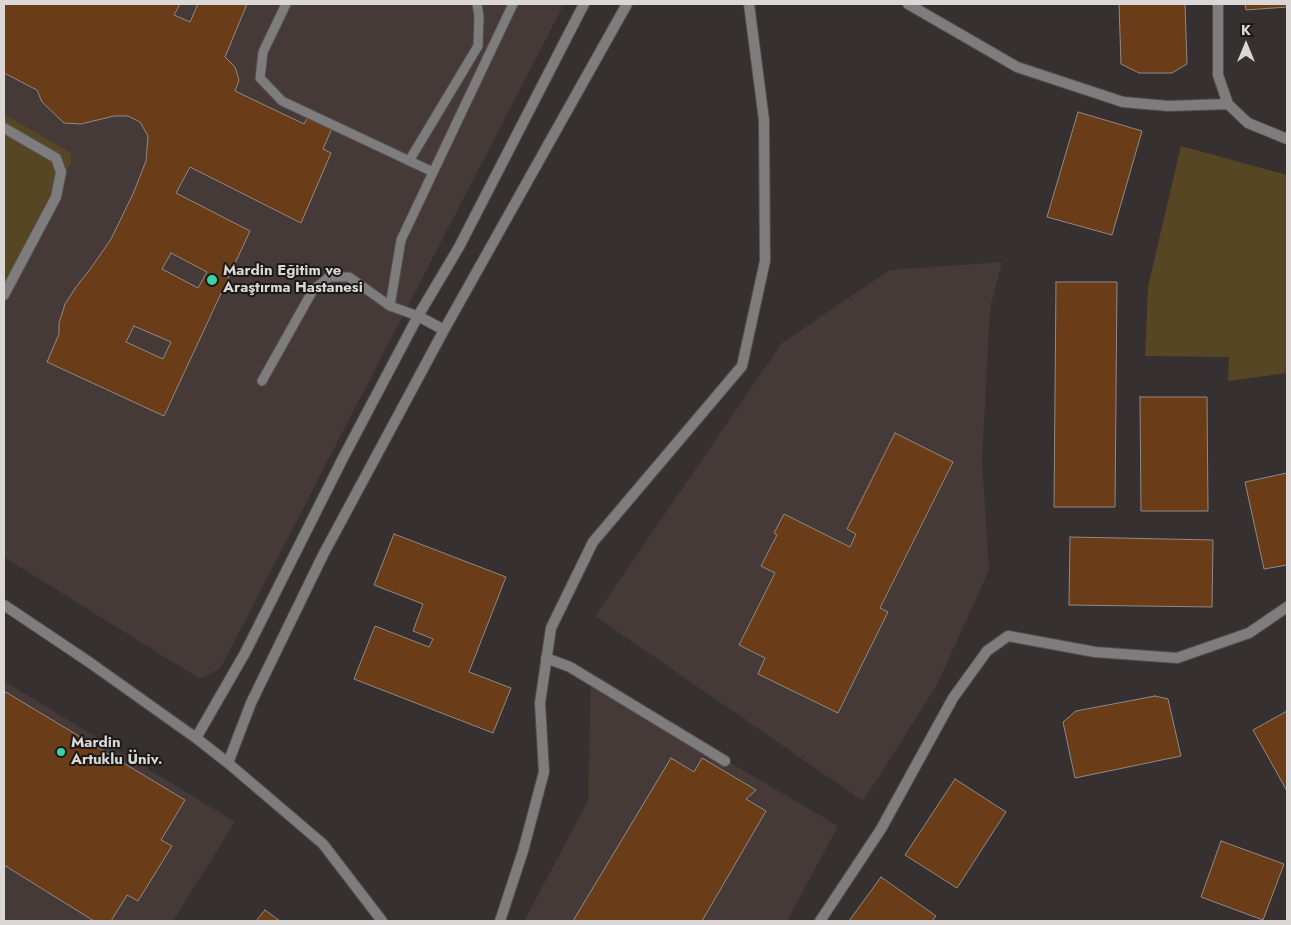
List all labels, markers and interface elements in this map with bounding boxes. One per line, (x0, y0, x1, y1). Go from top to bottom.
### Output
north arrow (1221, 20, 1271, 70)
text: K (1241, 20, 1251, 40)
place label: Mardin Eğitim ve Araştırma Hastanesi (223, 262, 363, 297)
marker: Mardin Eğitim ve Araştırma Hastanesi (205, 273, 219, 287)
place label: Mardin Artuklu Üniv. (71, 734, 163, 769)
marker: Mardin Artuklu Üniv. (55, 746, 67, 758)

